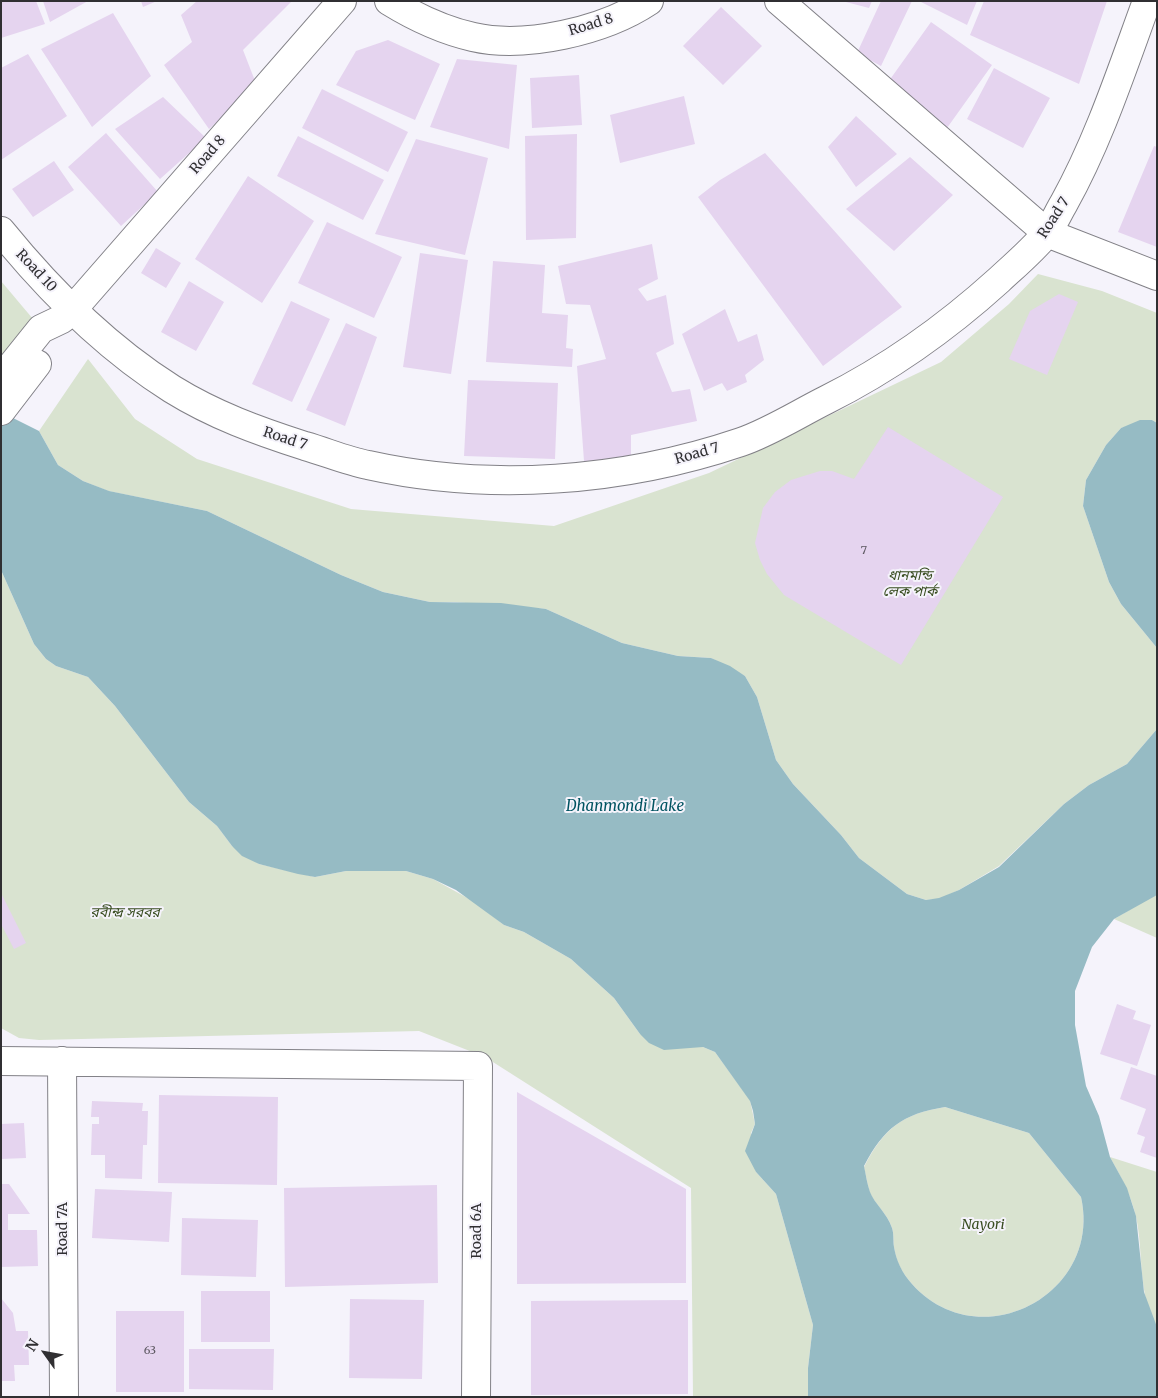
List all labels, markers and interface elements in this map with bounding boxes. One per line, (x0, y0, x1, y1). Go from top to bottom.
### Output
street label: Road 8 (567, 10, 615, 40)
street label: Road 8 (187, 132, 229, 178)
street label: Road 7 (1035, 194, 1073, 242)
street label: Road 10 (12, 246, 60, 296)
street label: Road 7 (261, 424, 309, 454)
street label: Road 7 (673, 440, 721, 468)
house number: 7 (861, 544, 867, 558)
park label: ধানমন্ডি লেক পার্ক (883, 568, 937, 600)
water label: Dhanmondi Lake (566, 798, 684, 816)
park label: রবীন্দ্র সরবর (90, 905, 160, 921)
street label: Road 7A (55, 1202, 71, 1256)
street label: Road 6A (469, 1203, 485, 1259)
park label: Nayori (961, 1217, 1005, 1233)
north arrow (20, 1328, 70, 1378)
text: N (22, 1336, 43, 1355)
house number: 63 (144, 1344, 156, 1358)

